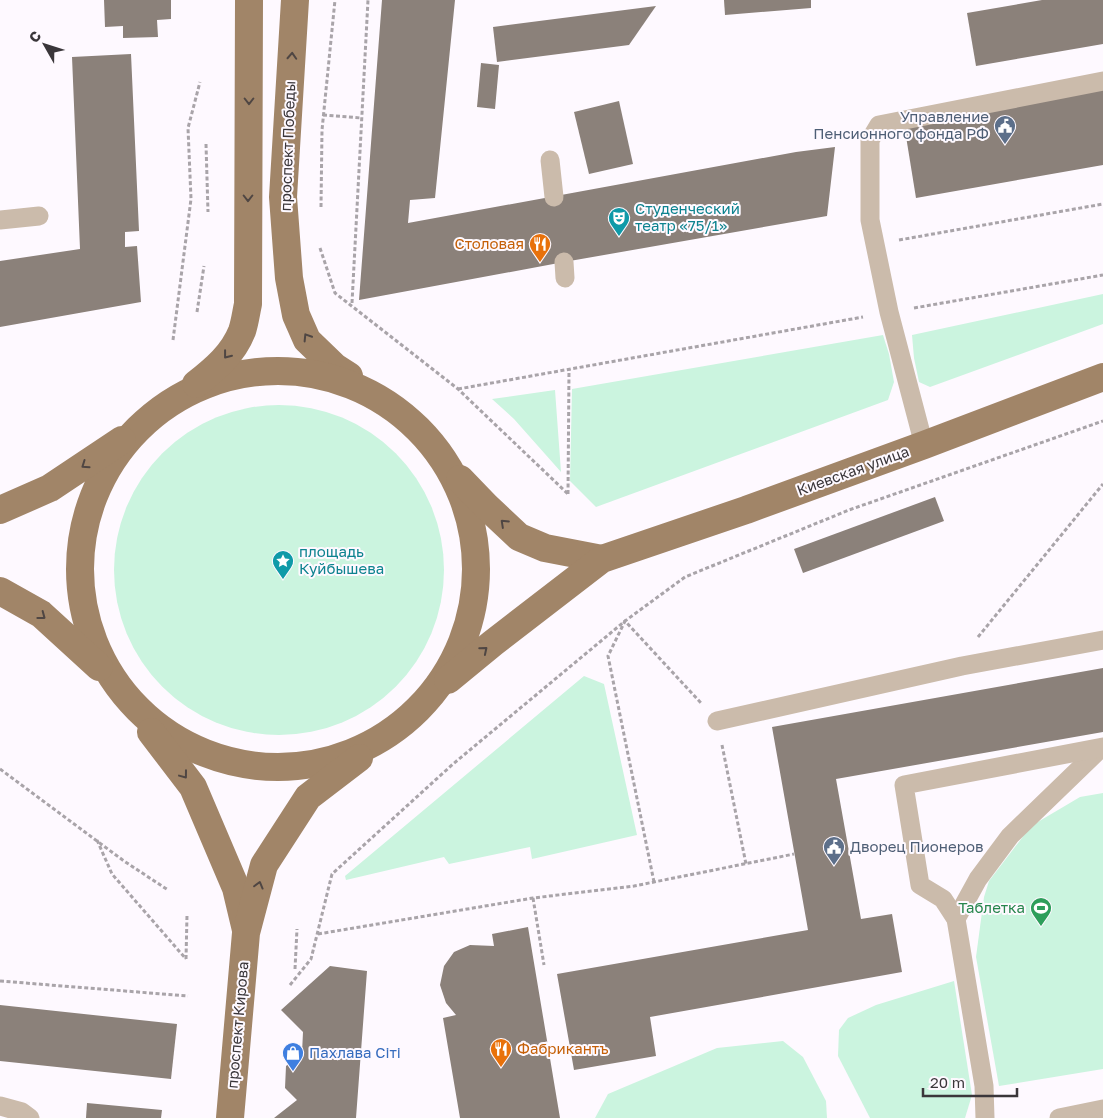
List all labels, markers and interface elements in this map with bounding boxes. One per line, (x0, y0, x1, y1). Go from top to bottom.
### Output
north arrow (20, 20, 70, 70)
text: С (25, 27, 44, 46)
one-way arrow (286, 52, 297, 60)
street label: проспект Победы (276, 80, 298, 212)
one-way arrow (244, 98, 254, 105)
place label: Управление Пенсионного фонда РФ (813, 107, 989, 142)
public building icon: Управление Пенсионного фонда РФ (993, 114, 1017, 145)
one-way arrow (243, 194, 254, 202)
place label: Студенческий театр «75/1» (635, 199, 740, 234)
theatre icon: Студенческий театр «75/1» (607, 206, 631, 237)
restaurant icon: Столовая (528, 232, 552, 263)
place label: Столовая (454, 234, 524, 252)
one-way arrow (304, 333, 314, 342)
one-way arrow (224, 350, 233, 359)
street label: Киевская улица (794, 441, 911, 499)
one-way arrow (81, 459, 91, 468)
one-way arrow (500, 520, 509, 529)
place label: площадь Куйбышева (299, 542, 384, 577)
place icon: площадь Куйбышева (271, 549, 295, 580)
one-way arrow (36, 610, 46, 619)
one-way arrow (479, 646, 488, 655)
one-way arrow (178, 769, 187, 779)
public building icon: Дворец Пионеров (822, 835, 846, 866)
place label: Дворец Пионеров (850, 837, 983, 855)
one-way arrow (253, 881, 264, 890)
sports icon: Таблетка (1029, 896, 1053, 927)
place label: Таблетка (958, 898, 1025, 916)
street label: проспект Кирова (222, 961, 252, 1089)
restaurant icon: Фабрикантъ (489, 1037, 513, 1068)
place label: Фабрикантъ (517, 1039, 609, 1057)
shop icon: Пахлава Сіті (281, 1041, 305, 1072)
place label: Пахлава Сіті (309, 1043, 401, 1061)
scale bar (923, 1066, 1017, 1098)
text: 20 m (930, 1073, 965, 1091)

